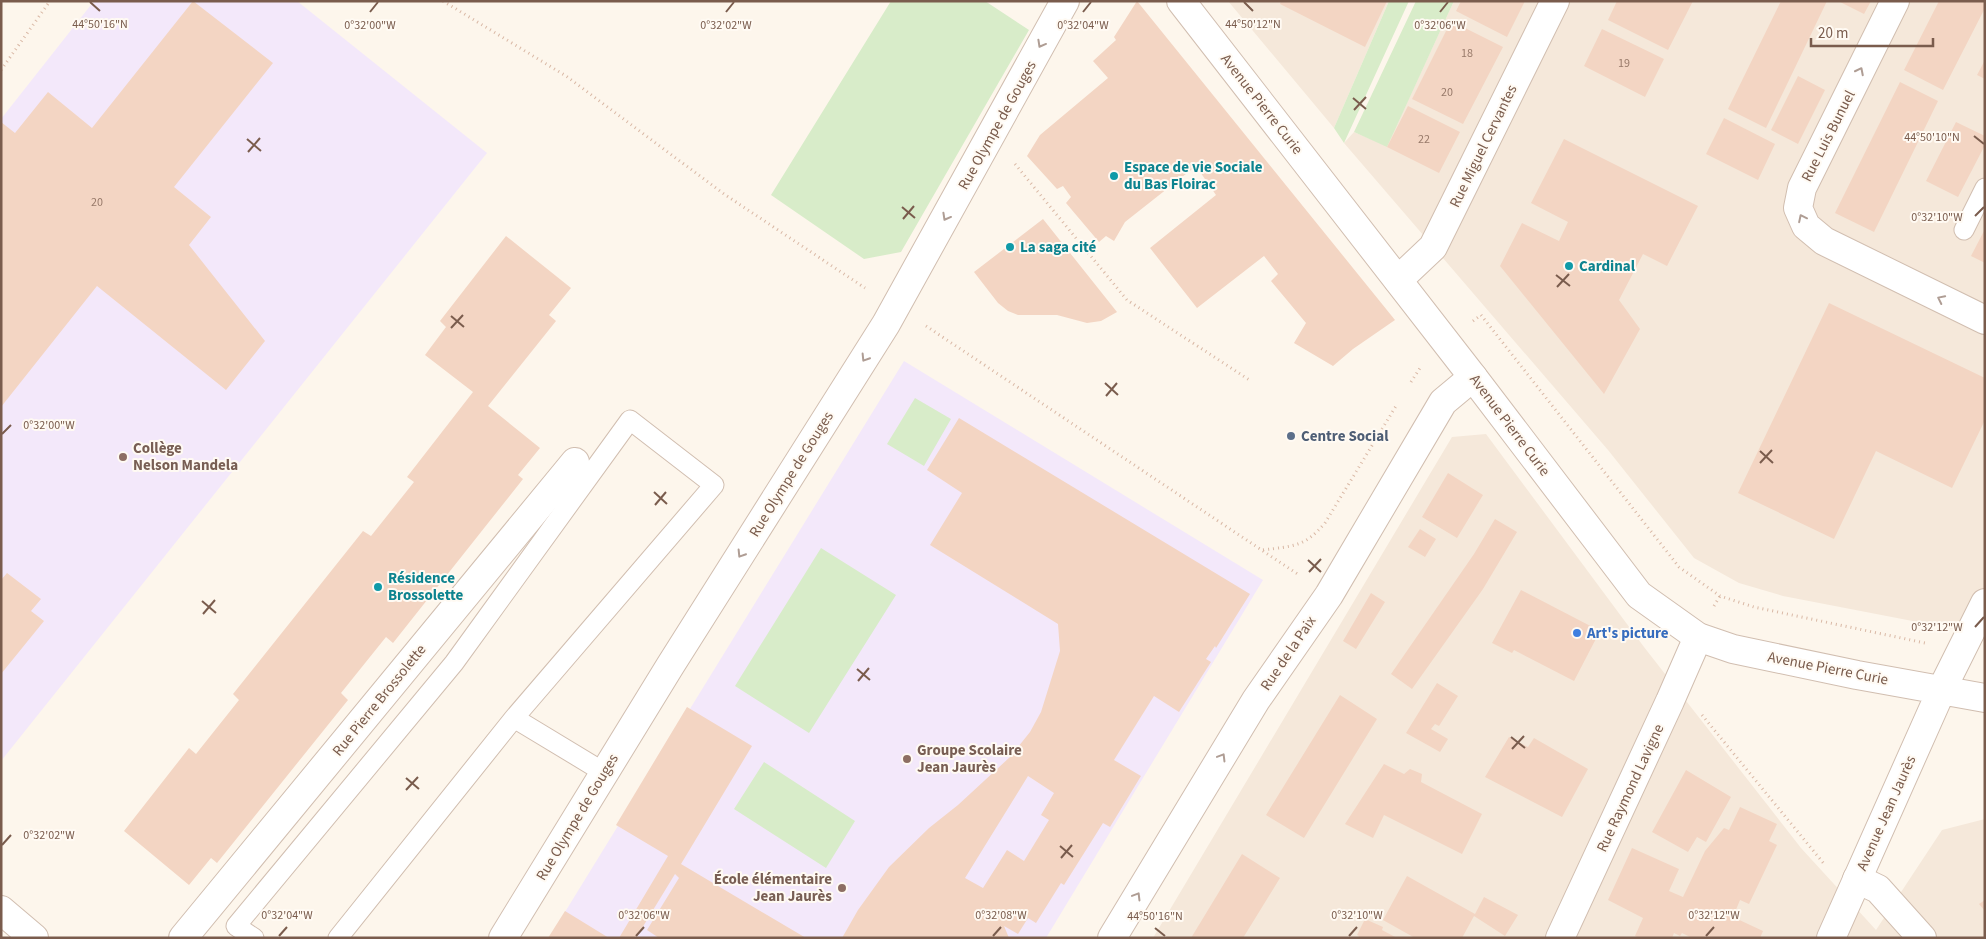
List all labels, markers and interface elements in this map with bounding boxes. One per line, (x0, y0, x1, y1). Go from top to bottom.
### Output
scale bar (1811, 15, 1934, 47)
text: 44°50'16"N (72, 16, 128, 33)
text: 44°50'12"N (1225, 16, 1281, 33)
text: 0°32'00"W (344, 17, 396, 34)
text: 0°32'02"W (700, 17, 752, 34)
text: 0°32'04"W (1057, 17, 1109, 34)
text: 0°32'06"W (1414, 17, 1466, 34)
text: 20 m (1818, 23, 1848, 44)
one-way arrow (1038, 39, 1048, 48)
house number: 18 (1461, 45, 1473, 62)
street label: Avenue Pierre Curie (1216, 50, 1308, 159)
house number: 19 (1618, 55, 1630, 72)
street label: Rue Olympe de Gouges (953, 57, 1042, 194)
one-way arrow (1854, 67, 1865, 76)
street label: Rue Miguel Cervantes (1445, 81, 1522, 211)
house number: 20 (1441, 84, 1453, 101)
street label: Rue Luis Bunuel (1796, 87, 1861, 186)
text: 44°50'10"N (1904, 129, 1960, 146)
house number: 22 (1418, 131, 1430, 148)
place label: Espace de vie Sociale du Bas Floirac (1124, 157, 1263, 195)
marker: Espace de vie Sociale du Bas Floirac (1108, 170, 1120, 182)
house number: 20 (91, 194, 103, 211)
text: 0°32'10"W (1911, 209, 1963, 226)
one-way arrow (942, 211, 952, 220)
one-way arrow (1798, 214, 1809, 223)
place label: La saga cité (1020, 237, 1096, 258)
marker: La saga cité (1004, 241, 1016, 253)
place label: Cardinal (1579, 256, 1636, 277)
marker: Cardinal (1563, 260, 1575, 272)
one-way arrow (1937, 294, 1946, 305)
one-way arrow (861, 352, 871, 361)
street label: Avenue Pierre Curie (1464, 370, 1555, 481)
street label: Rue Olympe de Gouges (744, 407, 839, 541)
text: 0°32'00"W (23, 417, 75, 434)
place label: Centre Social (1301, 426, 1389, 447)
marker: Centre Social (1285, 430, 1297, 442)
place label: Collège Nelson Mandela (133, 438, 238, 476)
marker: Collège Nelson Mandela (117, 451, 129, 463)
one-way arrow (737, 549, 747, 558)
place label: Résidence Brossolette (388, 568, 464, 606)
marker: Résidence Brossolette (372, 581, 384, 593)
street label: Rue de la Paix (1256, 611, 1321, 695)
text: 0°32'12"W (1911, 619, 1963, 636)
place label: Art's picture (1586, 623, 1669, 644)
marker: Art's picture (1571, 627, 1583, 639)
street label: Rue Pierre Brossolette (328, 640, 431, 761)
street label: Avenue Pierre Curie (1766, 646, 1890, 690)
street label: Rue Raymond Lavigne (1592, 721, 1669, 856)
place label: Groupe Scolaire Jean Jaurès (917, 740, 1022, 778)
street label: Rue Olympe de Gouges (531, 750, 624, 885)
street label: Avenue Jean Jaurès (1852, 752, 1921, 874)
marker: Groupe Scolaire Jean Jaurès (901, 753, 913, 765)
one-way arrow (1215, 754, 1225, 763)
text: 0°32'02"W (23, 827, 75, 844)
place label: École élémentaire Jean Jaurès (714, 869, 832, 907)
marker: École élémentaire Jean Jaurès (836, 882, 848, 894)
one-way arrow (1131, 893, 1141, 902)
text: 0°32'04"W (261, 907, 313, 924)
text: 0°32'06"W (618, 907, 670, 924)
text: 0°32'08"W (975, 907, 1027, 924)
text: 0°32'10"W (1331, 907, 1383, 924)
text: 0°32'12"W (1688, 907, 1740, 924)
text: 44°50'16"N (1127, 908, 1183, 925)

